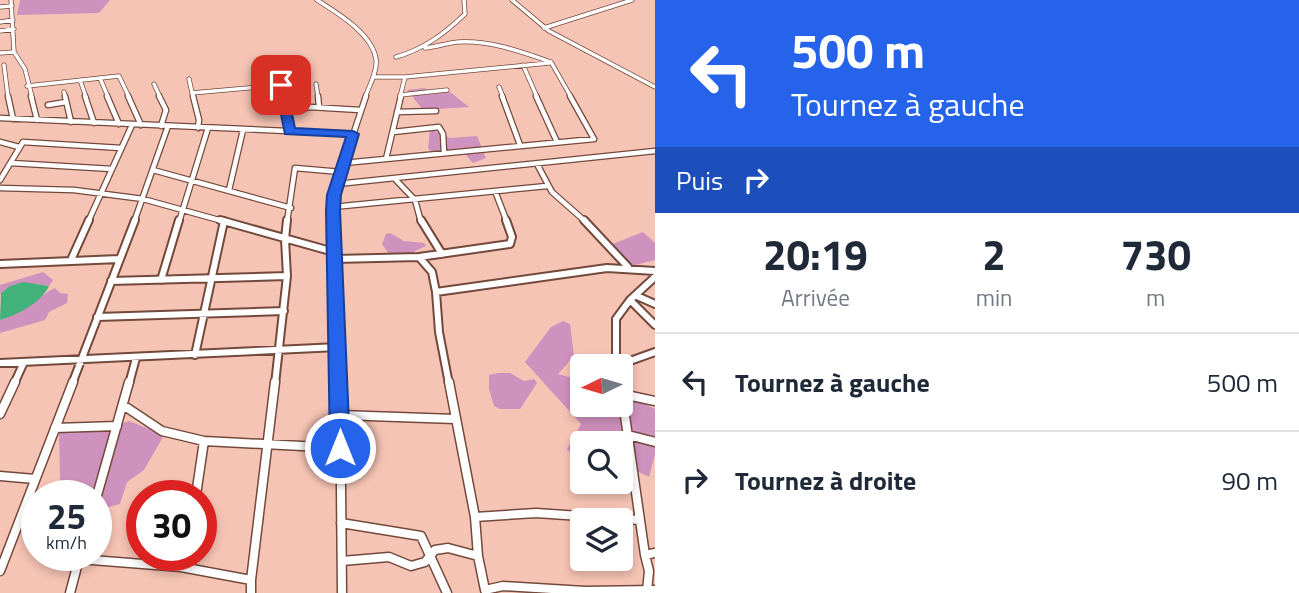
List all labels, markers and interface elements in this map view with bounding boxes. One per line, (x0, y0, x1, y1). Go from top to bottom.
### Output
text: 500 m (791, 12, 925, 87)
icon: left (676, 28, 767, 119)
pin (251, 55, 311, 115)
icon: arrive (262, 66, 300, 104)
text: Tournez à gauche (791, 80, 1025, 128)
text: Puis (676, 161, 723, 200)
icon: right (737, 161, 775, 199)
text: 20:19 (763, 222, 868, 286)
text: 2 (982, 222, 1006, 286)
text: 730 (1120, 222, 1191, 286)
text: Arrivée (781, 280, 850, 315)
text: min (976, 280, 1012, 315)
text: m (1146, 280, 1165, 315)
north arrow (570, 354, 634, 416)
map controls (570, 354, 633, 571)
icon: left (676, 363, 714, 401)
text: Tournez à gauche (735, 363, 930, 402)
text: 500 m (1207, 363, 1278, 402)
position arrow (303, 411, 377, 485)
button: search (570, 431, 633, 494)
icon: right (676, 461, 714, 499)
text: Tournez à droite (735, 461, 916, 500)
text: 90 m (1221, 461, 1278, 500)
speed limit sign: 30 (126, 480, 217, 571)
text: 25 (47, 489, 86, 543)
button: layers (570, 508, 633, 571)
text: km/h (46, 529, 87, 556)

